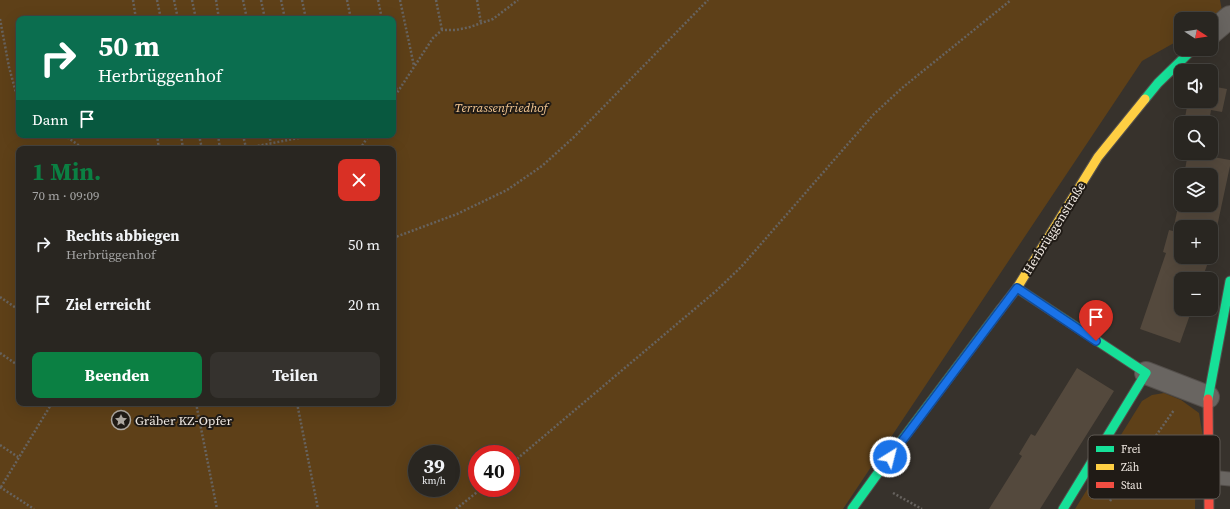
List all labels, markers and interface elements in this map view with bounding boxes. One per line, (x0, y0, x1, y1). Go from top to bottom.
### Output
north arrow (1174, 12, 1218, 56)
map controls (1174, 12, 1218, 316)
text: 50 m (98, 27, 160, 65)
icon: right (32, 32, 84, 84)
text: Herbrüggenhof (98, 63, 222, 88)
button: sound (1174, 64, 1218, 108)
park label: Terrassenfriedhof (455, 99, 551, 116)
icon: arrive (76, 108, 98, 130)
text: Dann (32, 109, 68, 130)
button: search (1174, 116, 1218, 160)
text: 1 Min. (32, 155, 101, 188)
button: close (338, 159, 380, 201)
button: layers (1174, 168, 1218, 212)
street label: Herbrüggenstraße (1019, 178, 1090, 278)
text: 70 m · 09:09 (32, 187, 100, 204)
button: + (1174, 220, 1218, 264)
text: Rechts abbiegen (66, 225, 180, 246)
icon: right (32, 233, 54, 255)
text: 50 m (348, 234, 380, 255)
text: Herbrüggenhof (66, 246, 156, 263)
button: − (1174, 272, 1218, 316)
icon: arrive (32, 293, 54, 315)
text: Ziel erreicht (66, 294, 151, 315)
text: 20 m (348, 294, 380, 315)
pin (1079, 300, 1113, 341)
icon: arrive (1085, 306, 1107, 328)
button: Beenden (32, 352, 202, 398)
button: Teilen (210, 352, 380, 398)
place icon: Gräber KZ-Opfer (110, 409, 132, 431)
place label: Gräber KZ-Opfer (135, 412, 232, 429)
legend (1088, 435, 1220, 499)
position arrow (869, 436, 911, 478)
text: Frei (1121, 442, 1141, 457)
speed limit sign: 40 (468, 445, 520, 497)
text: 39 (423, 452, 445, 480)
text: Zäh (1121, 460, 1140, 475)
text: km/h (422, 474, 446, 487)
text: Stau (1121, 478, 1143, 493)

